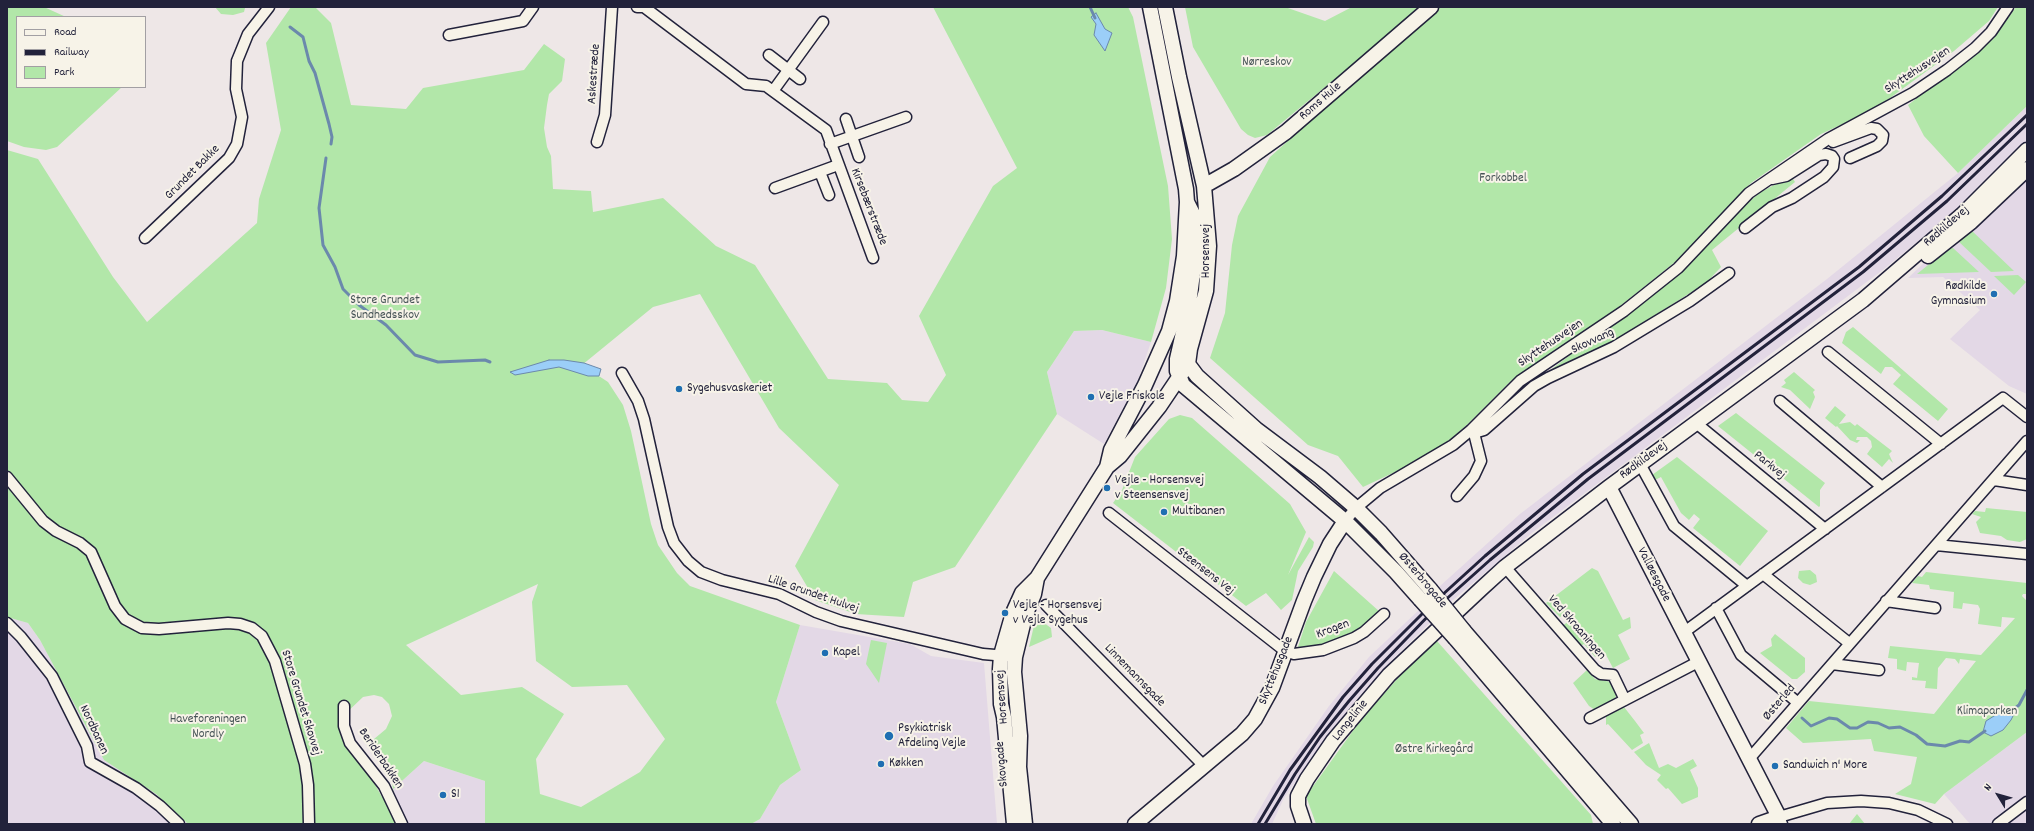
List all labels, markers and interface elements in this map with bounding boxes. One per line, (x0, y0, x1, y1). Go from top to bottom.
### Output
legend (16, 16, 146, 88)
text: Road (54, 24, 76, 41)
street label: Askestræde (585, 43, 605, 105)
text: Railway (54, 44, 89, 61)
street label: Skyttehusvejen (1882, 44, 1954, 98)
park label: Nørreskov (1242, 55, 1292, 71)
text: Park (54, 64, 74, 81)
street label: Roms Hule (1297, 80, 1345, 124)
street label: Grundet Bakke (162, 142, 224, 204)
street label: Kirsebærstræde (846, 166, 890, 248)
park label: Forkobbel (1479, 171, 1527, 187)
street label: Rødkildevej (1921, 203, 1973, 251)
street label: Horsensvej (1199, 224, 1215, 278)
place label: Rødkilde Gymnasium (1931, 279, 1986, 310)
marker: Rødkilde Gymnasium (1989, 289, 1999, 299)
park label: Store Grundet Sundhedsskov (350, 293, 420, 324)
street label: Skyttehusvejen (1516, 317, 1586, 371)
street label: Skovvang (1569, 325, 1617, 359)
place label: Sygehusvaskeriet (687, 381, 772, 397)
marker: Sygehusvaskeriet (674, 384, 684, 394)
place label: Vejle Friskole (1099, 389, 1165, 405)
marker: Vejle Friskole (1086, 392, 1096, 402)
street label: Rødkildevej (1617, 438, 1671, 484)
street label: Parkvej (1750, 448, 1788, 484)
place label: Vejle - Horsensvej v Steensensvej (1115, 473, 1204, 504)
marker: Vejle - Horsensvej v Steensensvej (1102, 483, 1112, 493)
place label: Multibanen (1172, 504, 1225, 520)
marker: Multibanen (1159, 507, 1169, 517)
street label: Steensens Vej (1173, 545, 1237, 599)
street label: Valløesgade (1633, 545, 1673, 605)
street label: Østerbrogade (1394, 550, 1450, 612)
street label: Lille Grundet Hulvej (766, 572, 860, 618)
street label: Ved Skraaningen (1544, 592, 1608, 664)
place label: Vejle - Horsensvej v Vejle Sygehus (1013, 598, 1102, 629)
marker: Vejle - Horsensvej v Vejle Sygehus (1000, 608, 1010, 618)
street label: Krogen (1314, 617, 1352, 643)
street label: Skyttehusgade (1256, 635, 1298, 707)
street label: Linnemannsgade (1100, 641, 1168, 711)
place label: Kapel (833, 645, 860, 661)
street label: Store Grundet Skovvej (277, 648, 323, 758)
marker: Kapel (820, 648, 830, 658)
street label: Horsensvej (993, 669, 1013, 725)
street label: Østerled (1760, 682, 1800, 724)
street label: Langelinie (1330, 697, 1372, 745)
street label: Nordbanen (75, 703, 111, 757)
park label: Klimaparken (1957, 704, 2017, 720)
park label: Haveforeningen Nordly (170, 712, 246, 743)
place label: Psykiatrisk Afdeling Vejle (898, 721, 966, 752)
street label: Beriderbakken (354, 726, 406, 792)
marker: Psykiatrisk Afdeling Vejle (883, 730, 895, 742)
street label: Skovgade (993, 740, 1013, 788)
park label: Østre Kirkegård (1395, 742, 1473, 758)
place label: Køkken (889, 756, 923, 772)
place label: Sandwich n' More (1783, 758, 1867, 774)
marker: Køkken (876, 759, 886, 769)
marker: Sandwich n' More (1770, 761, 1780, 771)
north arrow (1978, 775, 2018, 815)
text: N (1980, 781, 1996, 795)
place label: S1 (451, 787, 460, 803)
marker: S1 (438, 790, 448, 800)

